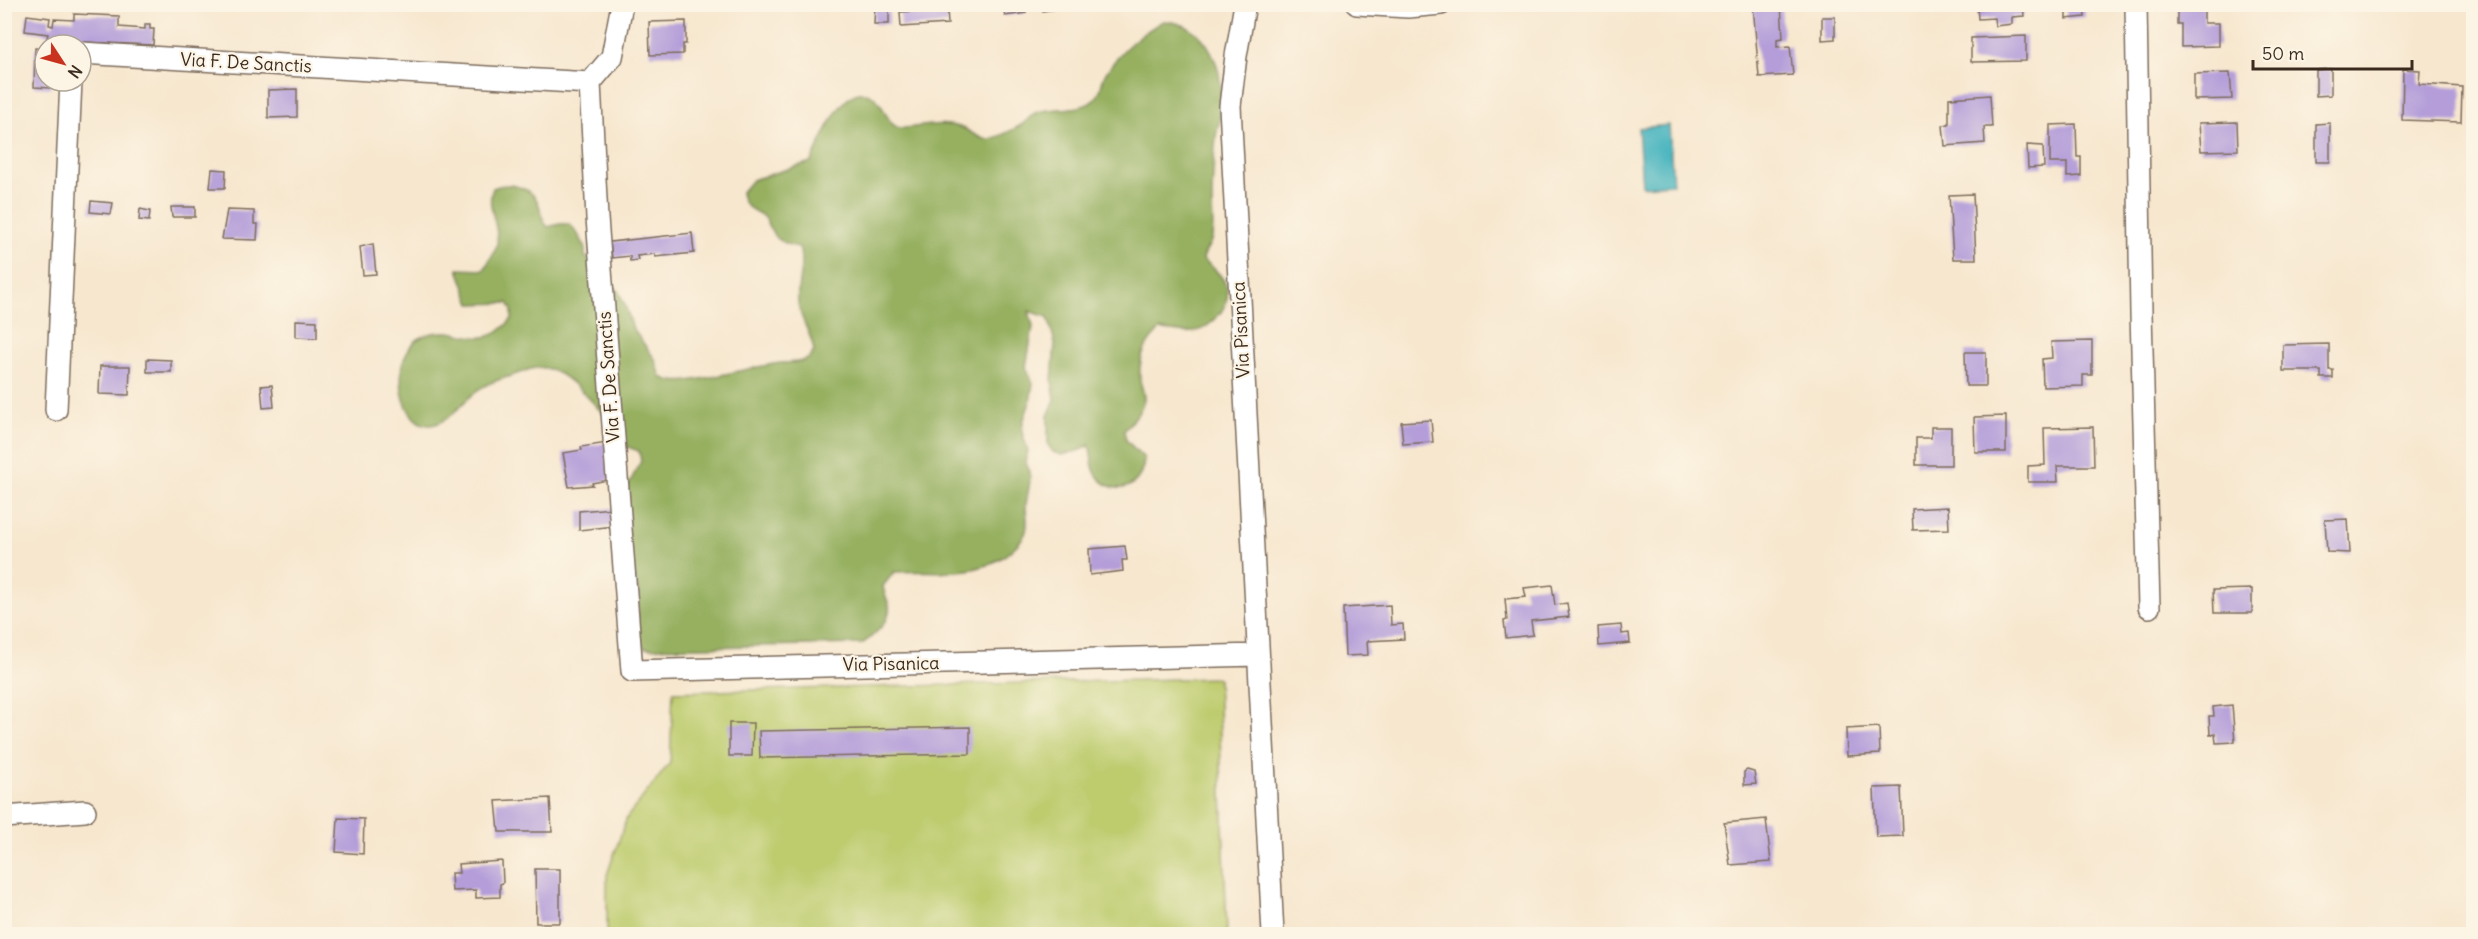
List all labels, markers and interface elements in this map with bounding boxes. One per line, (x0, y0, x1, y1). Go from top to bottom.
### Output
north arrow (33, 33, 93, 93)
scale bar (2253, 33, 2412, 71)
text: 50 m (2262, 42, 2304, 65)
street label: Via F. De Sanctis (180, 48, 312, 77)
text: N (64, 61, 86, 82)
street label: Via Pisanica (1226, 281, 1255, 379)
street label: Via F. De Sanctis (592, 311, 625, 443)
street label: Via Pisanica (842, 651, 940, 676)

